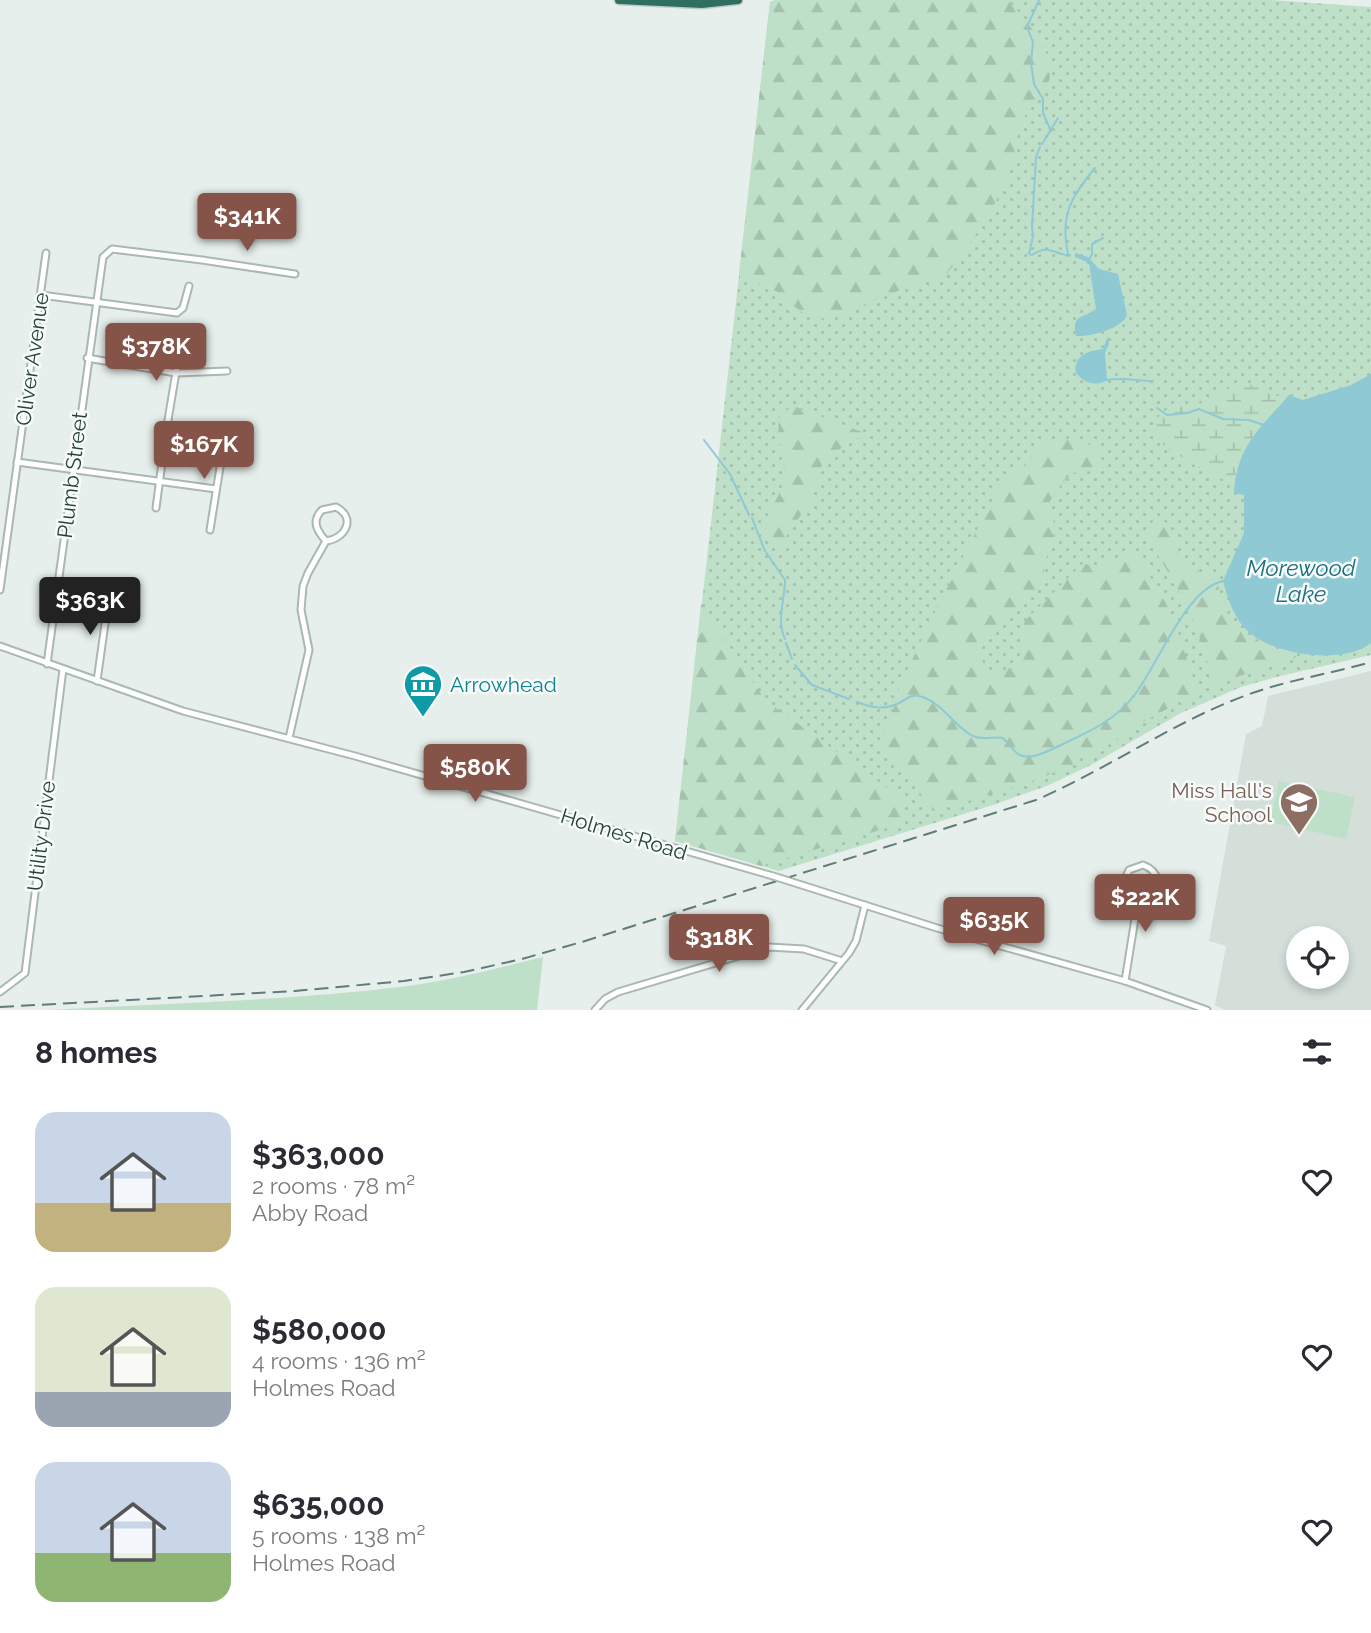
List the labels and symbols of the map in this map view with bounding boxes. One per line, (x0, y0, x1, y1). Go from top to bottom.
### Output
pin: $341K (198, 194, 296, 253)
street label: Oliver Avenue (10, 291, 54, 427)
pin: $378K (107, 324, 205, 383)
street label: Plumb Street (52, 410, 92, 540)
pin: $167K (155, 421, 253, 481)
water label: Morewood Lake (1246, 554, 1357, 607)
pin: $363K (41, 578, 139, 637)
museum icon: Arrowhead (402, 663, 444, 718)
place label: Arrowhead (450, 672, 557, 697)
pin: $580K (426, 744, 524, 804)
place label: Miss Hall's School (1171, 778, 1272, 827)
street label: Utility Drive (22, 779, 60, 893)
school or university icon: Miss Hall's School (1278, 781, 1320, 836)
street label: Holmes Road (558, 803, 690, 865)
pin: $222K (1096, 874, 1194, 934)
pin: $635K (945, 898, 1043, 957)
pin: $318K (670, 914, 768, 974)

